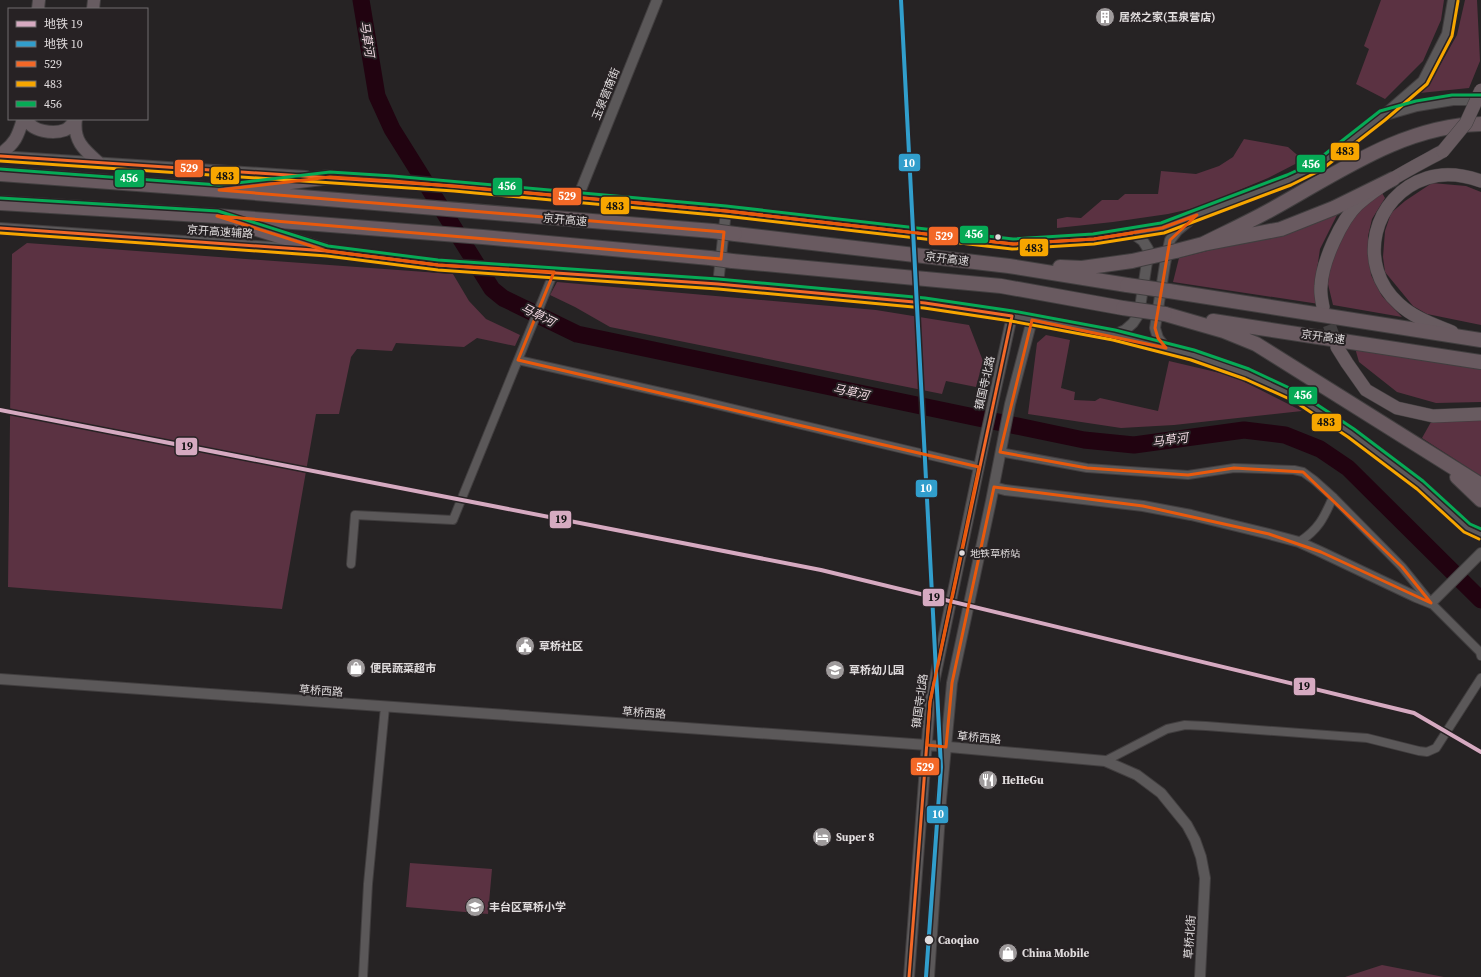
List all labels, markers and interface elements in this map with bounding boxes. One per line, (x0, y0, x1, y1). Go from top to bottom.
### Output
building icon: 居然之家(玉泉营店) (1094, 6, 1116, 28)
legend (8, 8, 148, 120)
place label: 居然之家(玉泉营店) (1119, 10, 1215, 25)
text: 地铁 19 (44, 16, 83, 32)
water label: 马草河 (356, 20, 378, 60)
text: 地铁 10 (44, 36, 83, 52)
text: 529 (44, 56, 62, 72)
street label: 玉泉营南街 (589, 66, 623, 122)
text: 483 (44, 76, 62, 92)
text: 456 (44, 96, 62, 112)
line badge: 483 (1330, 142, 1360, 161)
text: 483 (1336, 144, 1354, 159)
line badge: 10 (898, 153, 921, 172)
line badge: 456 (1296, 154, 1326, 173)
text: 10 (903, 156, 915, 171)
text: 456 (1302, 157, 1320, 172)
line badge: 529 (174, 159, 204, 178)
text: 529 (180, 161, 198, 176)
line badge: 483 (210, 166, 240, 185)
line badge: 456 (114, 169, 145, 188)
text: 483 (216, 169, 234, 184)
text: 456 (120, 171, 138, 186)
line badge: 456 (492, 177, 523, 196)
text: 456 (498, 179, 516, 194)
line badge: 529 (552, 187, 582, 206)
text: 529 (558, 189, 576, 204)
line badge: 483 (600, 196, 630, 215)
text: 483 (606, 199, 624, 214)
street label: 京开高速 (542, 211, 588, 229)
street label: 京开高速辅路 (187, 222, 253, 242)
line badge: 456 (959, 225, 989, 244)
line badge: 529 (928, 226, 959, 246)
text: 456 (965, 227, 983, 242)
text: 529 (935, 229, 953, 244)
unlabelled marker (993, 232, 1003, 242)
line badge: 483 (1019, 238, 1049, 257)
text: 483 (1025, 241, 1043, 256)
street label: 京开高速 (924, 249, 970, 269)
water label: 马草河 (518, 300, 559, 331)
street label: 京开高速 (1300, 327, 1346, 347)
street label: 镇国寺北路 (972, 355, 998, 411)
water label: 马草河 (832, 380, 872, 404)
line badge: 456 (1288, 386, 1318, 405)
text: 456 (1294, 388, 1312, 403)
line badge: 483 (1311, 413, 1342, 432)
text: 483 (1317, 415, 1335, 430)
water label: 马草河 (1151, 429, 1191, 450)
line badge: 19 (175, 437, 198, 456)
text: 19 (181, 439, 193, 454)
line badge: 10 (915, 479, 938, 498)
text: 10 (920, 481, 932, 496)
line badge: 19 (549, 510, 572, 529)
text: 19 (555, 512, 567, 527)
place label: 地铁草桥站 (970, 547, 1020, 560)
marker: 地铁草桥站 (957, 548, 967, 558)
line badge: 19 (922, 588, 945, 607)
text: 19 (928, 590, 940, 605)
public building icon: 草桥社区 (514, 635, 536, 657)
place label: 草桥社区 (539, 639, 583, 654)
shop icon: 便民蔬菜超市 (345, 657, 367, 679)
school or university icon: 草桥幼儿园 (824, 659, 846, 681)
place label: 便民蔬菜超市 (370, 661, 436, 676)
place label: 草桥幼儿园 (849, 663, 904, 678)
street label: 镇国寺北路 (909, 673, 931, 729)
line badge: 19 (1293, 677, 1316, 696)
text: 19 (1298, 679, 1310, 694)
street label: 草桥西路 (299, 682, 343, 700)
street label: 草桥西路 (622, 704, 666, 722)
street label: 草桥西路 (956, 729, 1002, 747)
line badge: 529 (910, 757, 940, 776)
text: 529 (916, 760, 934, 775)
restaurant icon: HeHeGu (977, 769, 999, 791)
place label: HeHeGu (1002, 773, 1044, 788)
line badge: 10 (926, 805, 949, 824)
text: 10 (932, 807, 944, 822)
hotel icon: Super 8 (811, 826, 833, 848)
place label: Super 8 (836, 830, 874, 845)
school or university icon: 丰台区草桥小学 (464, 896, 486, 918)
place label: 丰台区草桥小学 (489, 900, 566, 915)
street label: 草桥北街 (1181, 915, 1199, 959)
place label: Caoqiao (938, 933, 979, 948)
marker: Caoqiao (923, 934, 935, 946)
shop icon: China Mobile (997, 942, 1019, 964)
place label: China Mobile (1022, 946, 1089, 961)

